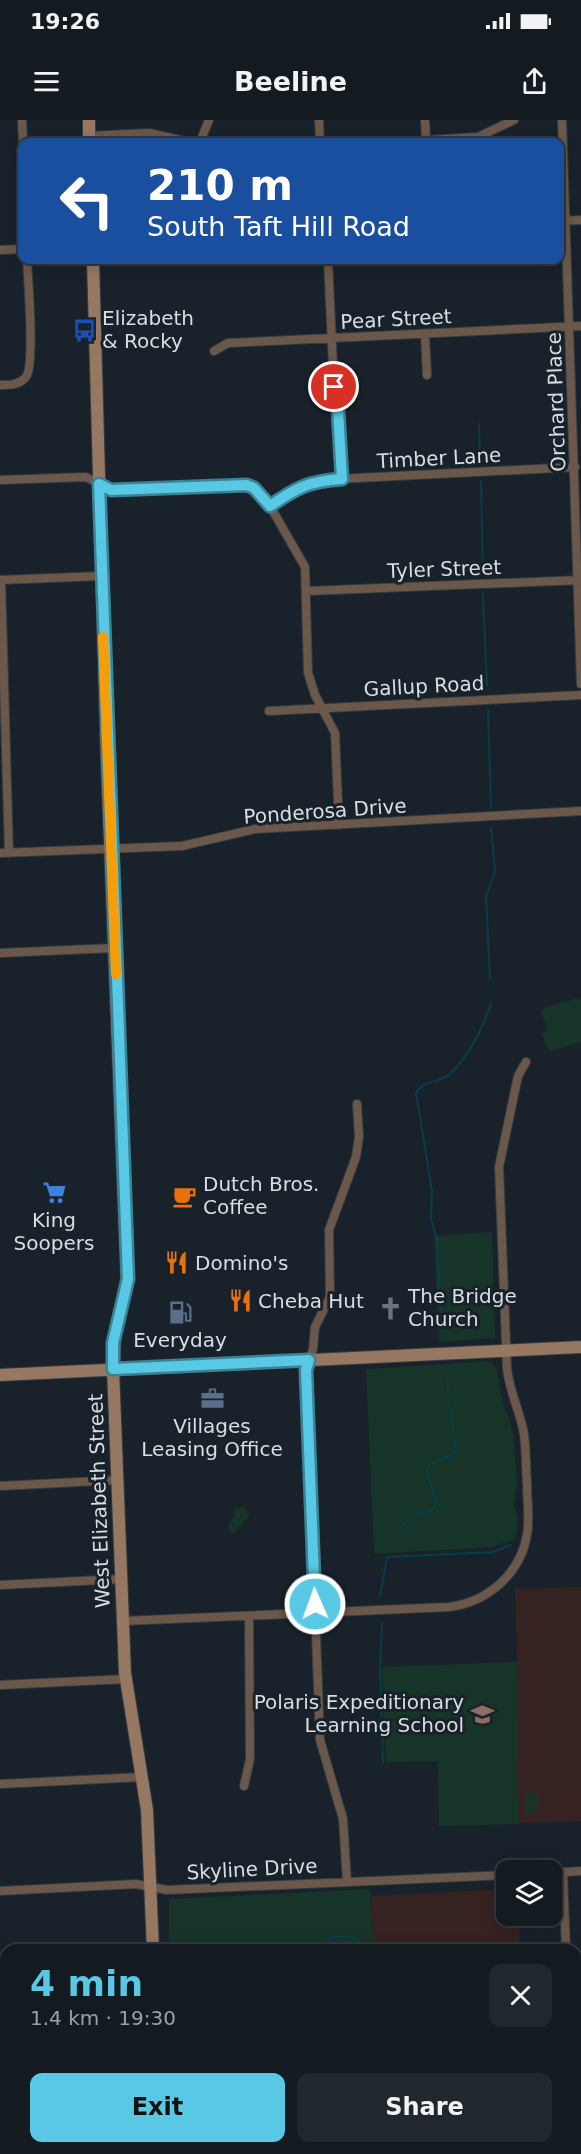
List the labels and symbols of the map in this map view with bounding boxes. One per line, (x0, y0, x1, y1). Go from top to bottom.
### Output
street label: Pear Street (340, 304, 452, 334)
place label: Elizabeth & Rocky (102, 306, 194, 353)
bus stop icon: Elizabeth & Rocky (71, 317, 97, 343)
street label: Orchard Place (542, 332, 570, 472)
pin (308, 361, 359, 412)
street label: Timber Lane (375, 443, 502, 473)
street label: Tyler Street (386, 555, 502, 583)
street label: Gallup Road (363, 671, 485, 701)
street label: Ponderosa Drive (243, 793, 407, 829)
place label: Dutch Bros. Coffee (203, 1172, 319, 1219)
supermarket icon: King Soopers (41, 1179, 67, 1205)
cafe icon: Dutch Bros. Coffee (172, 1183, 198, 1209)
place label: King Soopers (14, 1208, 94, 1255)
restaurant icon: Domino's (164, 1250, 190, 1276)
place label: Domino's (195, 1251, 289, 1275)
place label: The Bridge Church (407, 1284, 517, 1331)
restaurant icon: Cheba Hut (227, 1288, 253, 1314)
place label: Cheba Hut (258, 1289, 364, 1313)
church icon: The Bridge Church (377, 1295, 403, 1321)
fuel station icon: Everyday (167, 1299, 193, 1325)
place label: Everyday (133, 1328, 227, 1352)
office icon: Villages Leasing Office (199, 1385, 225, 1411)
street label: West Elizabeth Street (83, 1393, 115, 1609)
place label: Villages Leasing Office (141, 1414, 283, 1461)
position arrow (283, 1572, 347, 1636)
place label: Polaris Expeditionary Learning School (254, 1690, 464, 1737)
school or university icon: Polaris Expeditionary Learning School (469, 1701, 495, 1727)
street label: Skyline Drive (186, 1854, 318, 1884)

